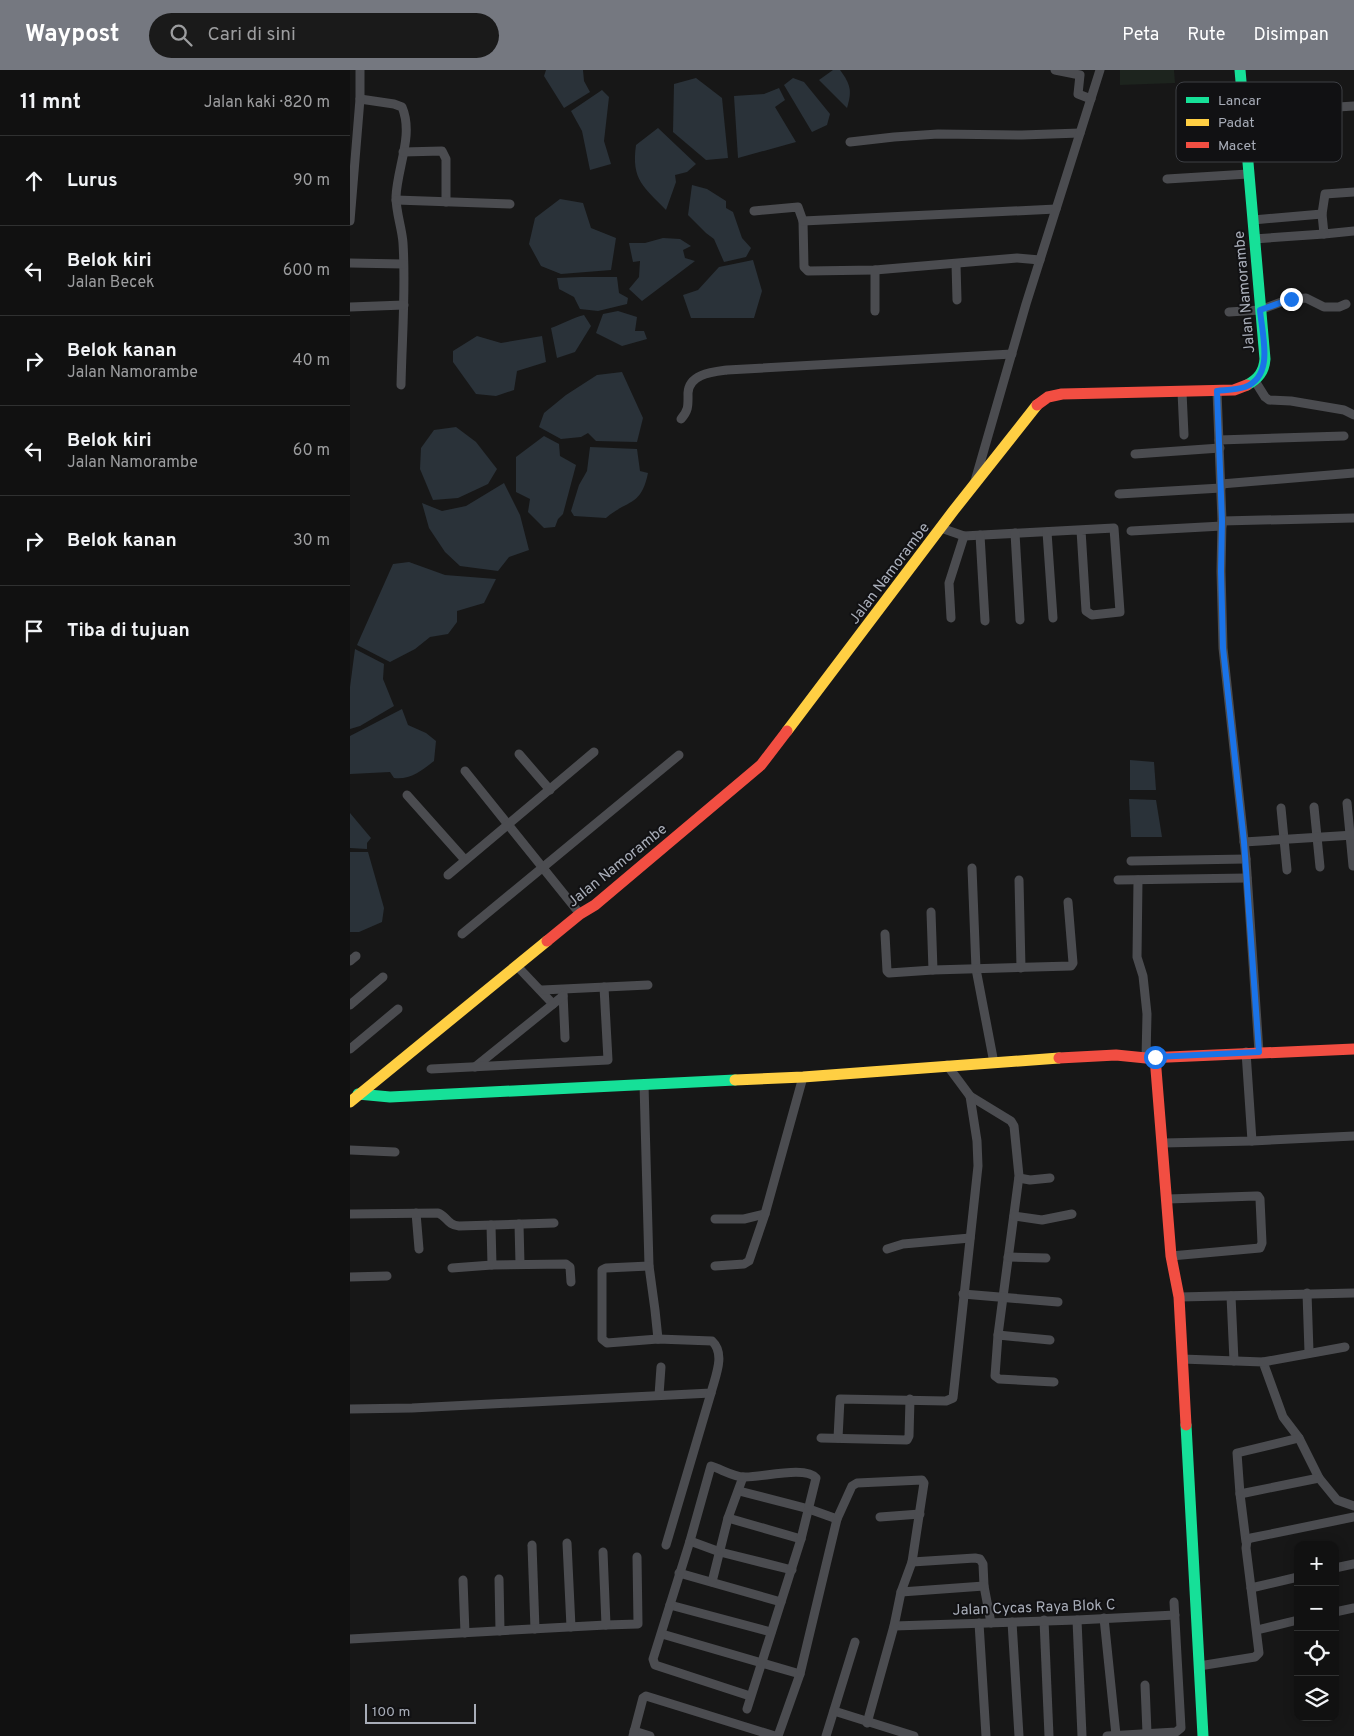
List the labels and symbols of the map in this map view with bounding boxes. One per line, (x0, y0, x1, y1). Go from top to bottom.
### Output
legend (1176, 82, 1342, 162)
text: Lancar (1218, 93, 1262, 110)
text: Padat (1218, 115, 1254, 132)
text: Macet (1218, 138, 1256, 155)
street label: Jalan Namorambe (1231, 230, 1260, 354)
route end (1280, 288, 1303, 311)
street label: Jalan Namorambe (846, 519, 935, 629)
street label: Jalan Namorambe (564, 820, 672, 912)
route start (1144, 1046, 1167, 1069)
street label: Jalan Cycas Raya Blok C (952, 1596, 1116, 1621)
scale bar (365, 1701, 476, 1724)

